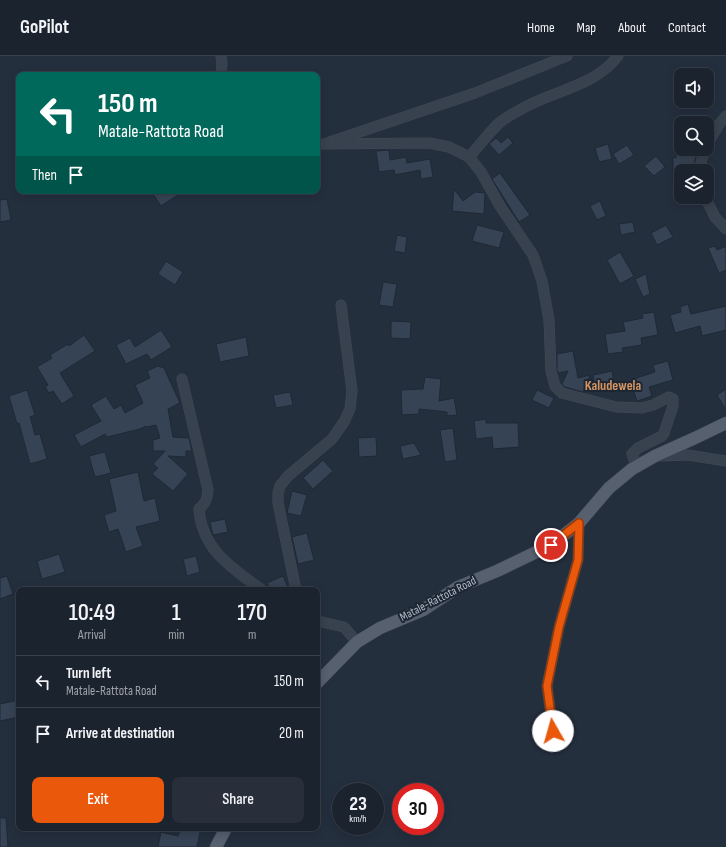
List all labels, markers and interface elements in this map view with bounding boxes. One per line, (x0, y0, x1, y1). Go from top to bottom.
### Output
text: GoPilot (20, 16, 69, 39)
text: Home (527, 19, 555, 36)
text: Map (577, 19, 596, 36)
text: About (618, 19, 646, 36)
text: Contact (668, 19, 706, 36)
map controls (674, 68, 714, 204)
button: sound (674, 68, 714, 108)
text: 150 m (98, 87, 158, 120)
icon: left (32, 88, 84, 140)
button: search (674, 116, 714, 156)
text: Matale-Rattota Road (98, 121, 224, 142)
icon: arrive (65, 164, 87, 186)
button: layers (674, 164, 714, 204)
text: Then (32, 166, 57, 185)
district label: Kaludewela (585, 377, 641, 394)
pin (534, 528, 568, 562)
icon: arrive (540, 534, 562, 556)
street label: Matale-Rattota Road (397, 573, 479, 625)
text: 10:49 (69, 598, 115, 627)
text: 1 (172, 598, 181, 627)
text: 170 (237, 598, 267, 627)
text: Arrival (78, 627, 106, 643)
text: min (168, 627, 184, 643)
text: m (248, 627, 256, 643)
text: Turn left (66, 664, 111, 683)
icon: left (32, 671, 54, 693)
text: 150 m (274, 672, 304, 691)
text: Matale-Rattota Road (66, 683, 157, 699)
position arrow (532, 710, 574, 752)
icon: arrive (32, 723, 54, 745)
text: Arrive at destination (66, 724, 175, 743)
text: 20 m (279, 724, 304, 743)
button: Exit (32, 777, 164, 823)
button: Share (172, 777, 304, 823)
speed limit sign: 30 (392, 783, 444, 835)
text: 23 (349, 792, 367, 816)
text: km/h (349, 813, 367, 825)

